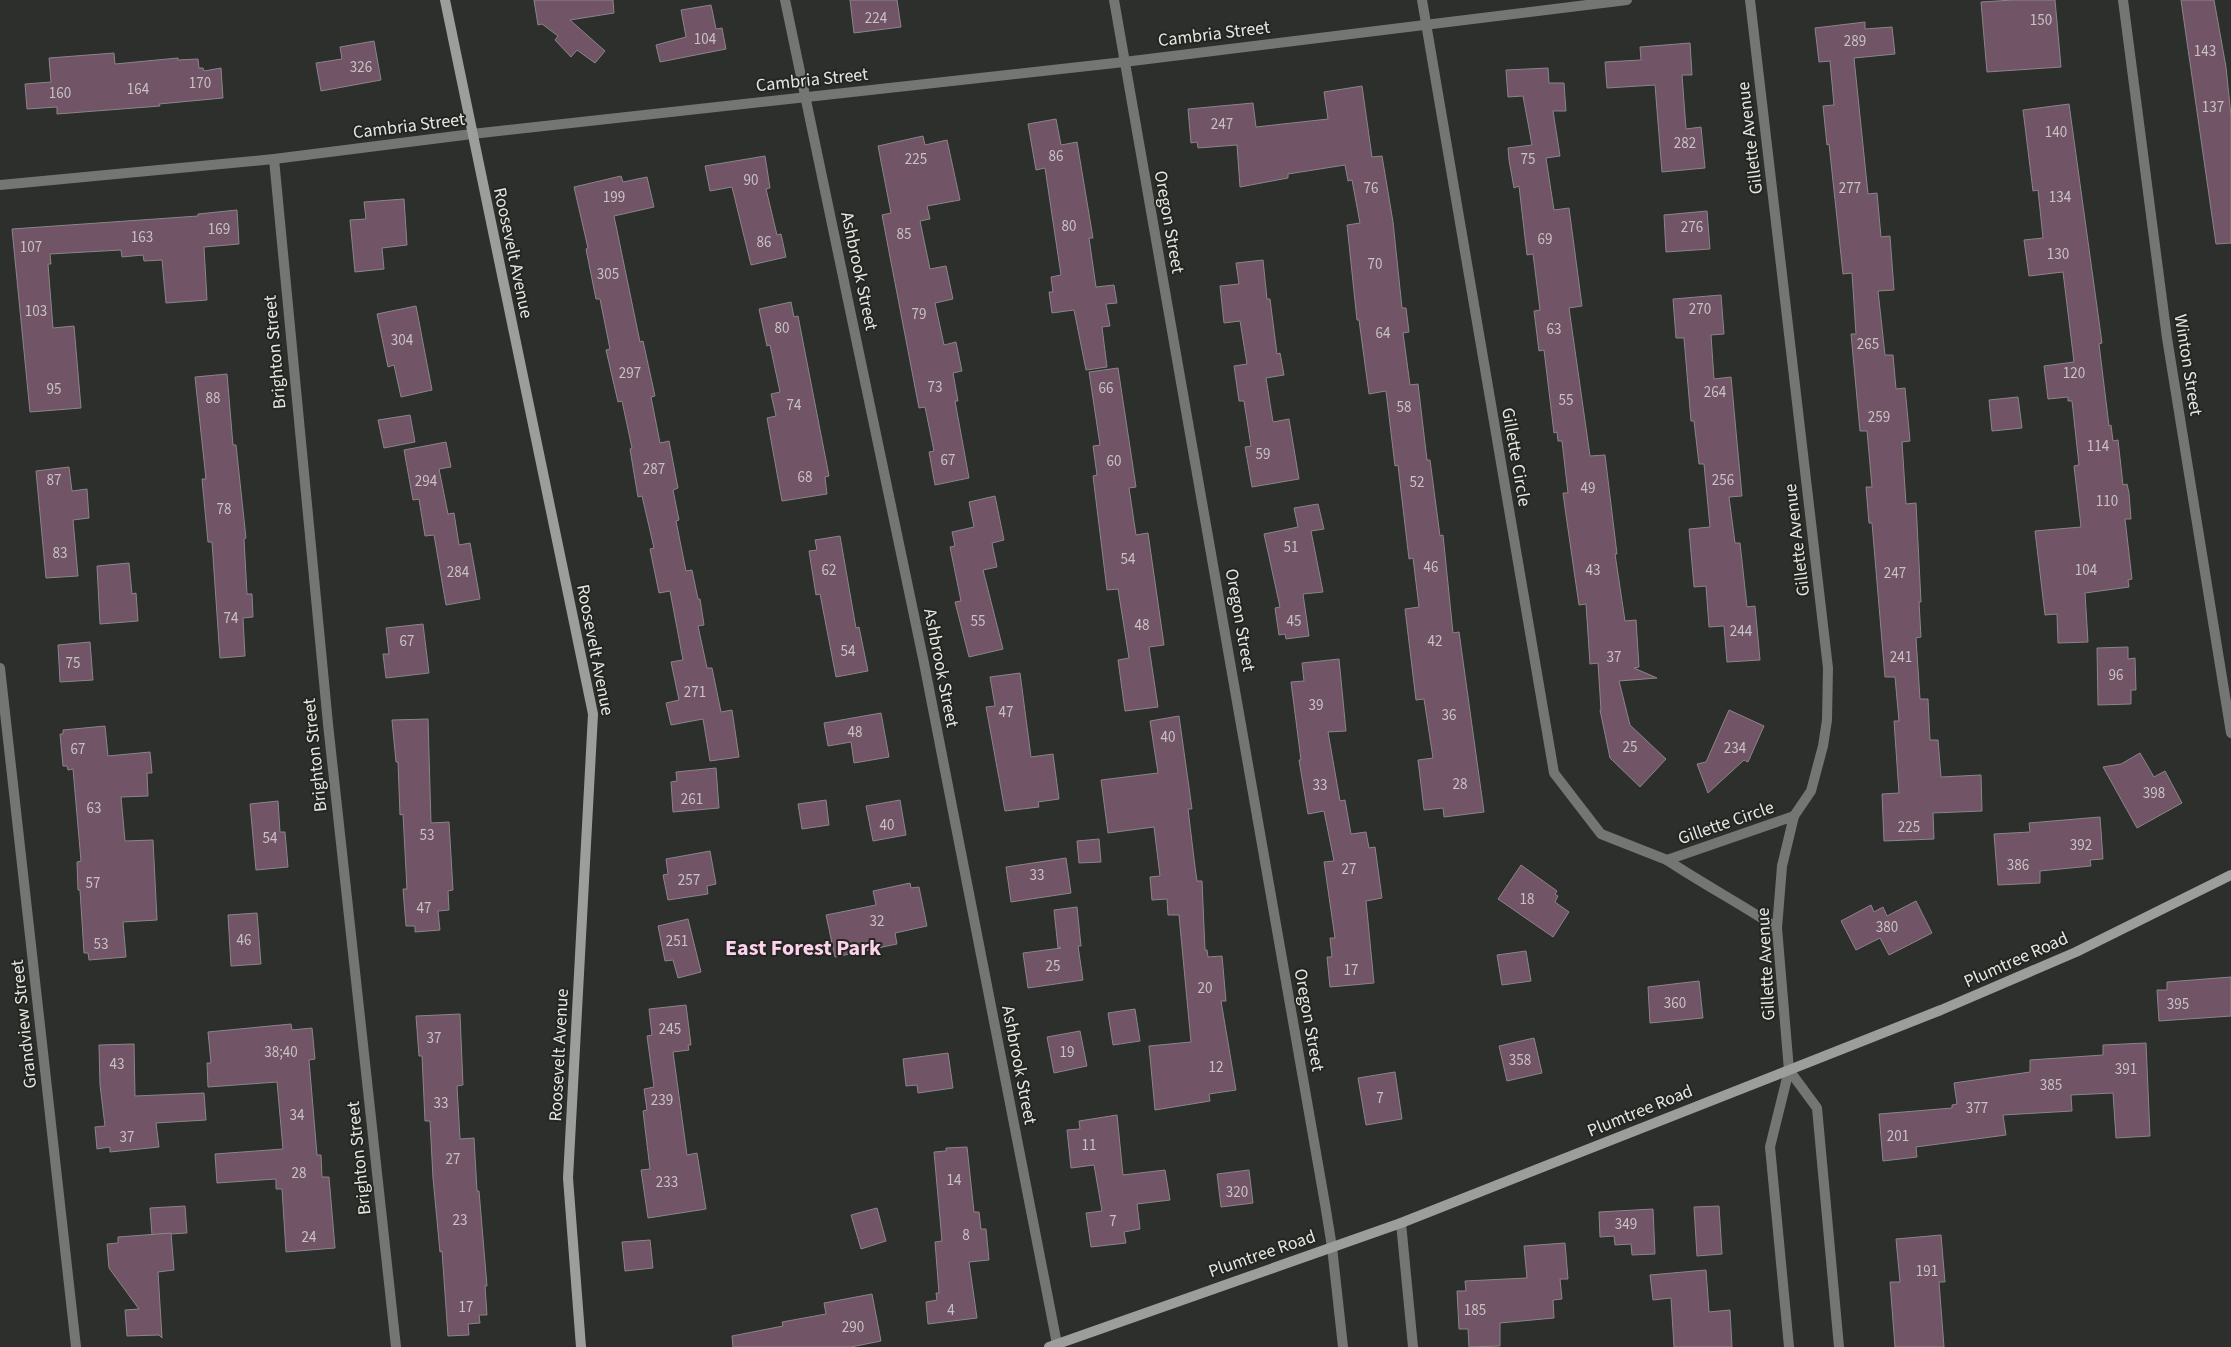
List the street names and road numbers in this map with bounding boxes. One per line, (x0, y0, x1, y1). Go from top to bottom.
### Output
street label: Cambria Street (1157, 15, 1271, 53)
street label: Cambria Street (755, 62, 869, 98)
street label: Gillette Avenue (1731, 80, 1769, 196)
street label: Cambria Street (352, 107, 466, 145)
street label: Oregon Street (1148, 169, 1190, 275)
street label: Roosevelt Avenue (487, 185, 539, 321)
street label: Ashbrook Street (834, 209, 884, 333)
street label: Brighton Street (258, 294, 292, 410)
street label: Winton Street (2168, 312, 2208, 418)
street label: Gillette Circle (1495, 406, 1537, 508)
street label: Gillette Avenue (1778, 482, 1816, 598)
street label: Oregon Street (1219, 567, 1261, 673)
street label: Roosevelt Avenue (570, 582, 620, 718)
street label: Ashbrook Street (917, 606, 965, 730)
street label: Brighton Street (297, 697, 333, 813)
street label: Gillette Circle (1675, 795, 1777, 851)
street label: Gillette Avenue (1751, 907, 1781, 1021)
street label: Plumtree Road (1960, 926, 2072, 994)
street label: Grandview Street (5, 958, 43, 1090)
street label: Oregon Street (1288, 967, 1330, 1073)
street label: Roosevelt Avenue (543, 988, 575, 1122)
street label: Ashbrook Street (995, 1003, 1043, 1127)
street label: Plumtree Road (1584, 1078, 1696, 1144)
street label: Brighton Street (341, 1100, 377, 1216)
street label: Plumtree Road (1205, 1224, 1319, 1284)

